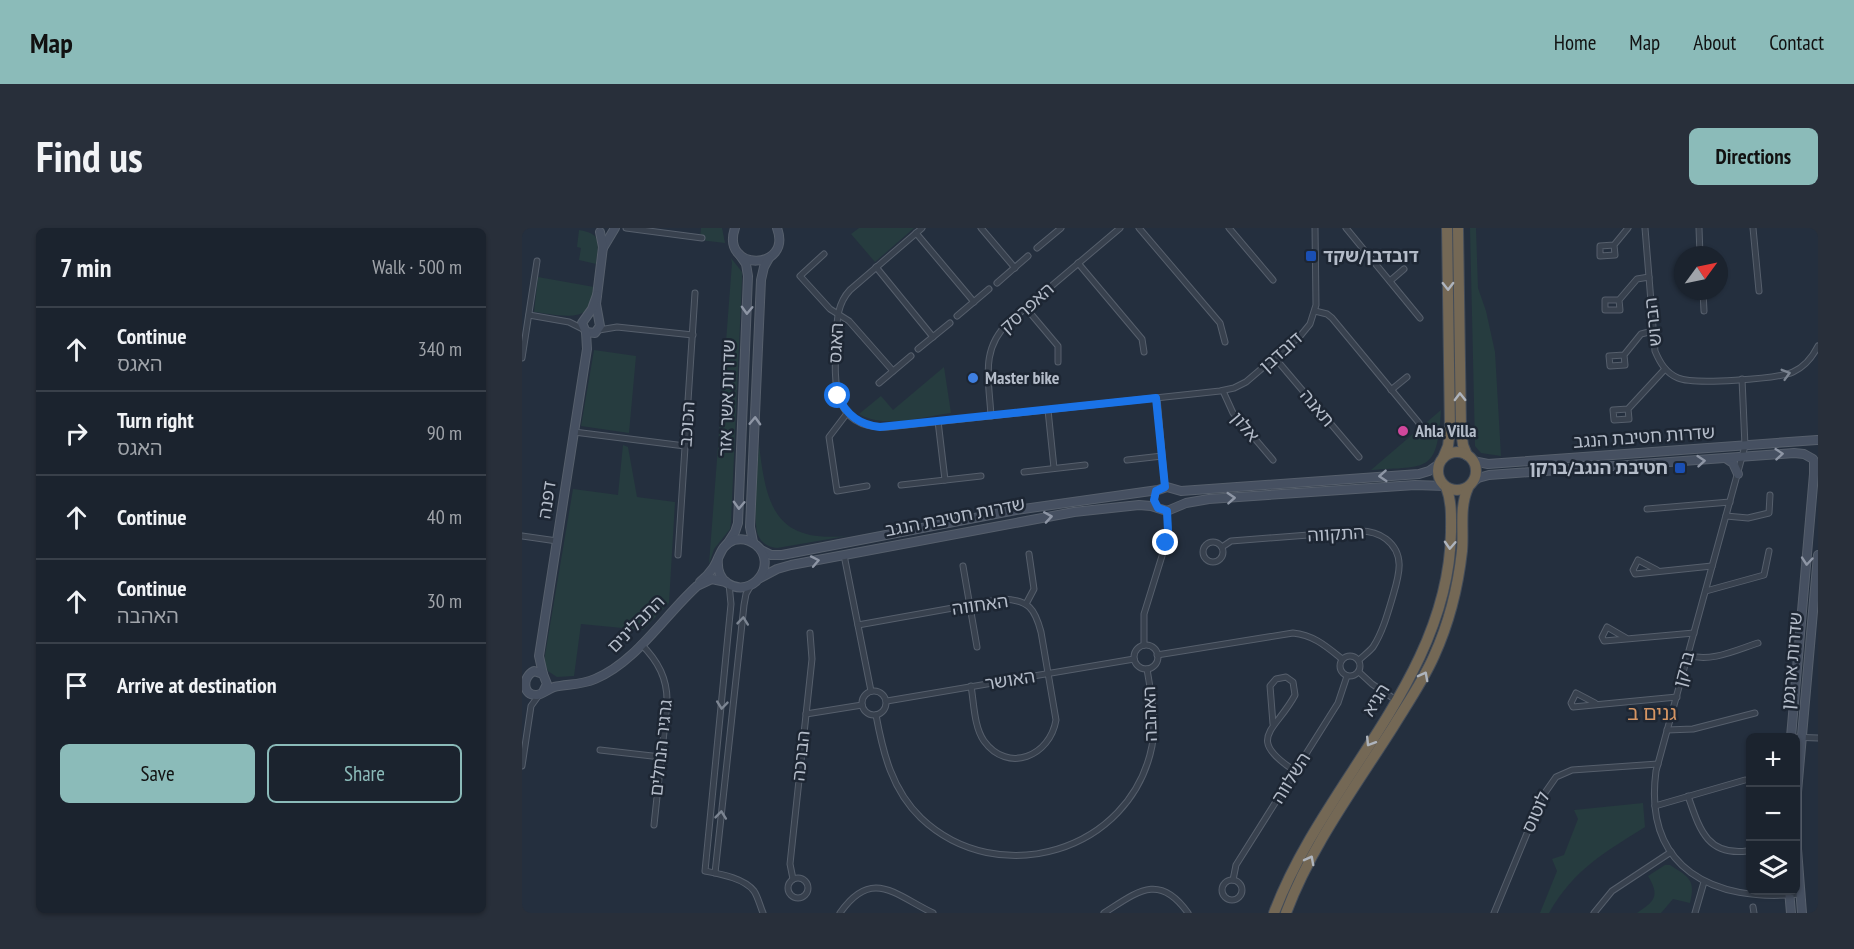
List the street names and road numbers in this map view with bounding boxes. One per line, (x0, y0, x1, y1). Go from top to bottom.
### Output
street label: האפרסק (995, 277, 1059, 338)
street label: הברוש (1638, 296, 1667, 348)
street label: האגס (823, 322, 848, 364)
street label: דובדבן (1254, 326, 1307, 377)
street label: שדרות אשר אזר (713, 339, 740, 457)
street label: תאנה (1295, 384, 1340, 431)
street label: הכוכב (673, 400, 700, 447)
street label: אלון (1226, 407, 1264, 446)
street label: שדרות חטיבת הנגב (1572, 420, 1716, 453)
street label: דפנה (532, 479, 561, 521)
street label: שדרות חטיבת הנגב (883, 492, 1027, 541)
street label: התקווה (1307, 521, 1365, 546)
street label: האחווה (950, 589, 1010, 620)
street label: התבלינים (602, 590, 669, 657)
street label: שדרות ארגמן (1776, 611, 1807, 711)
street label: ברקן (1668, 648, 1699, 689)
street label: האושר (983, 664, 1037, 695)
street label: הגיא (1357, 679, 1394, 720)
street label: האהבה (1137, 686, 1162, 742)
street label: גרגיר הנחלים (644, 698, 677, 797)
street label: הברכה (786, 730, 815, 782)
street label: השלווה (1266, 748, 1315, 808)
street label: לוטוס (1516, 788, 1555, 836)

